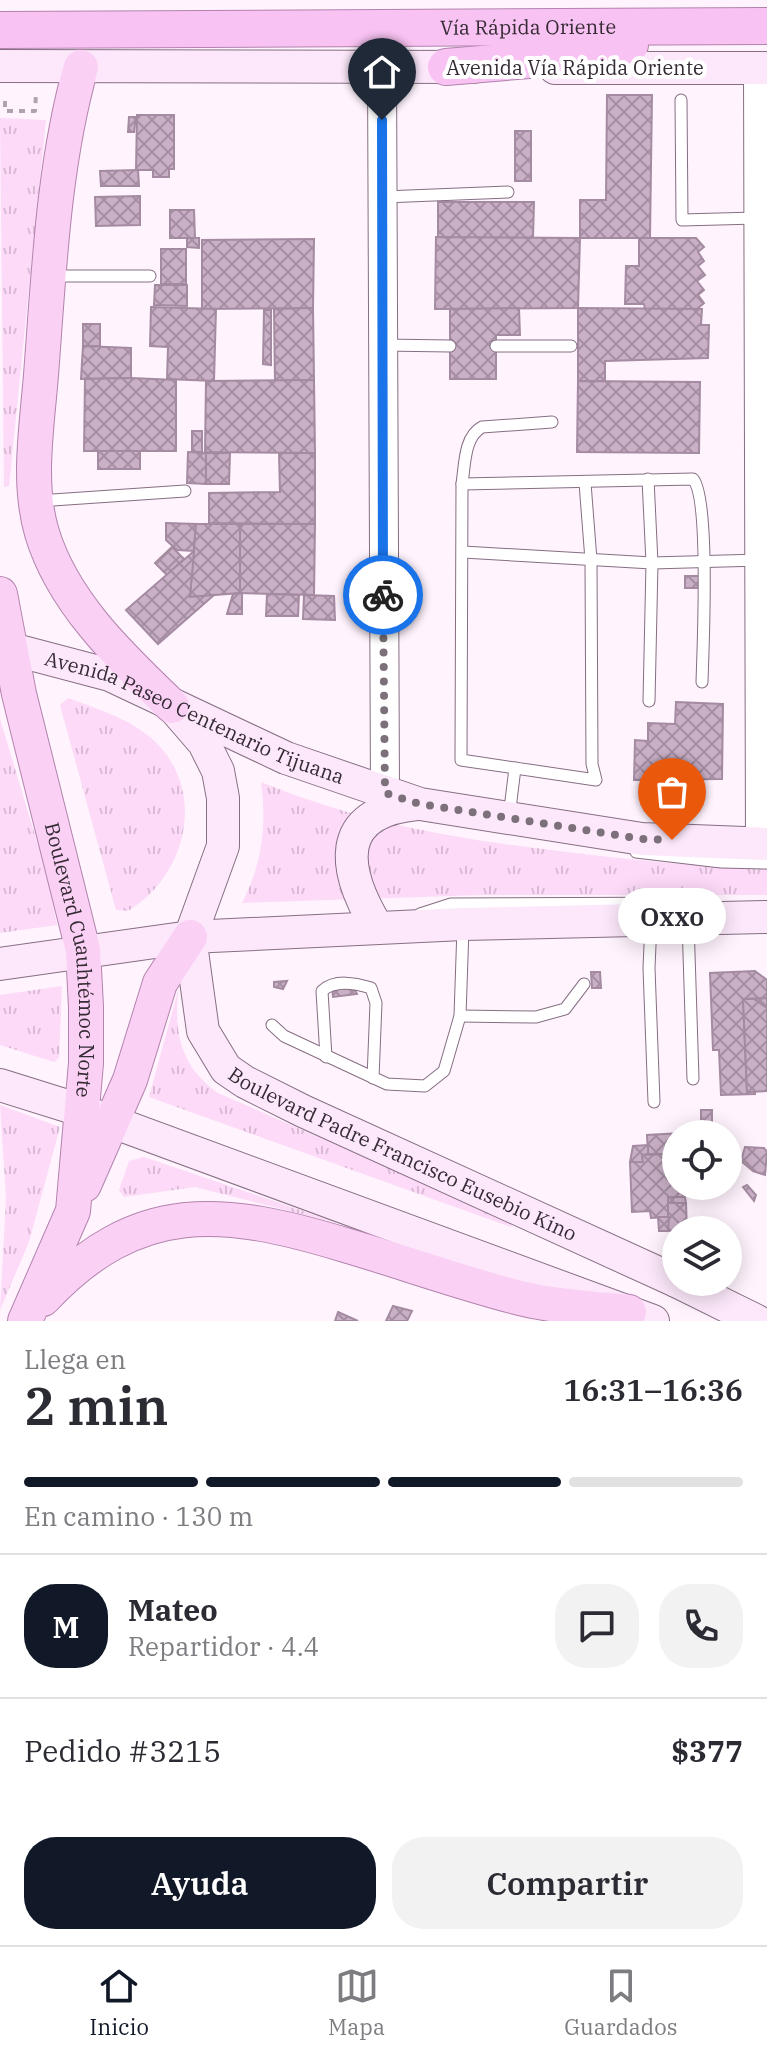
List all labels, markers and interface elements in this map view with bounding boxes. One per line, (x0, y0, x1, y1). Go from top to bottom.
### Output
street label: Vía Rápida Oriente (440, 13, 616, 41)
pin (348, 38, 416, 120)
icon: home (360, 50, 404, 94)
street label: Avenida Vía Rápida Oriente (446, 54, 704, 81)
courier (343, 555, 423, 635)
icon: bike (361, 573, 405, 617)
street label: Avenida Paseo Centenario Tijuana (42, 644, 348, 790)
pin (638, 758, 706, 840)
icon: bag (650, 770, 694, 814)
street label: Boulevard Cuauhtémoc Norte (39, 819, 100, 1099)
callout: Oxxo (618, 888, 726, 944)
text: Oxxo (640, 899, 704, 933)
street label: Boulevard Padre Francisco Eusebio Kino (223, 1060, 581, 1247)
map controls (662, 1120, 742, 1296)
button: locate (662, 1120, 742, 1200)
button: layers (662, 1216, 742, 1296)
text: Llega en (24, 1342, 126, 1376)
text: 16:31–16:36 (563, 1370, 743, 1409)
text: 2 min (24, 1372, 169, 1439)
text: En camino · 130 m (24, 1499, 253, 1533)
button: chat (555, 1584, 639, 1668)
button: phone (659, 1584, 743, 1668)
text: Mateo (128, 1590, 218, 1629)
text: M (53, 1607, 79, 1646)
text: Repartidor · 4.4 (128, 1629, 319, 1663)
text: Pedido #3215 (24, 1731, 221, 1770)
text: $377 (671, 1731, 743, 1770)
button: Ayuda (24, 1837, 376, 1929)
button: Compartir (392, 1837, 743, 1929)
tab: Inicio (90, 1964, 149, 2041)
tab: Mapa (328, 1964, 385, 2041)
tab: Guardados (564, 1964, 677, 2041)

